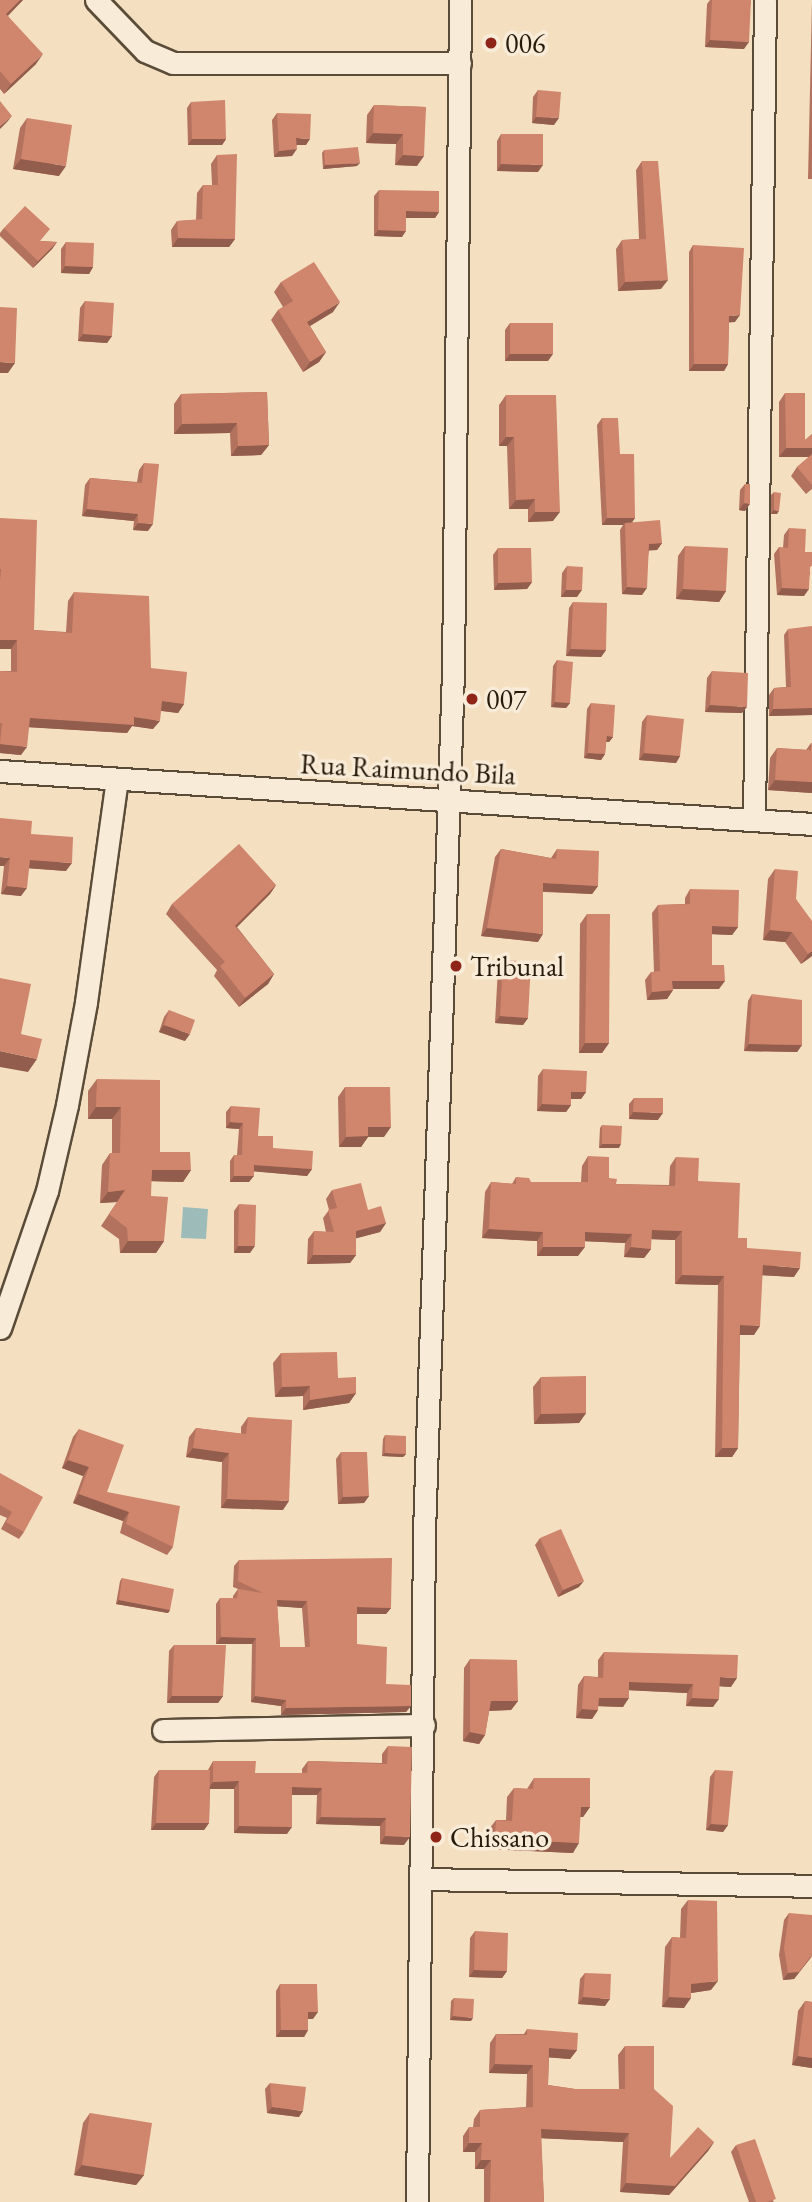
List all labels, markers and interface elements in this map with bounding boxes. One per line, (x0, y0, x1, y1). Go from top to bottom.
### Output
place label: 006 (505, 26, 545, 60)
marker: 006 (483, 35, 499, 51)
place label: 007 (486, 682, 526, 716)
marker: 007 (464, 691, 480, 707)
street label: Rua Raimundo Bila (299, 747, 517, 791)
place label: Tribunal (470, 949, 564, 983)
marker: Tribunal (448, 958, 464, 974)
place label: Chissano (450, 1820, 549, 1854)
marker: Chissano (428, 1829, 444, 1845)

